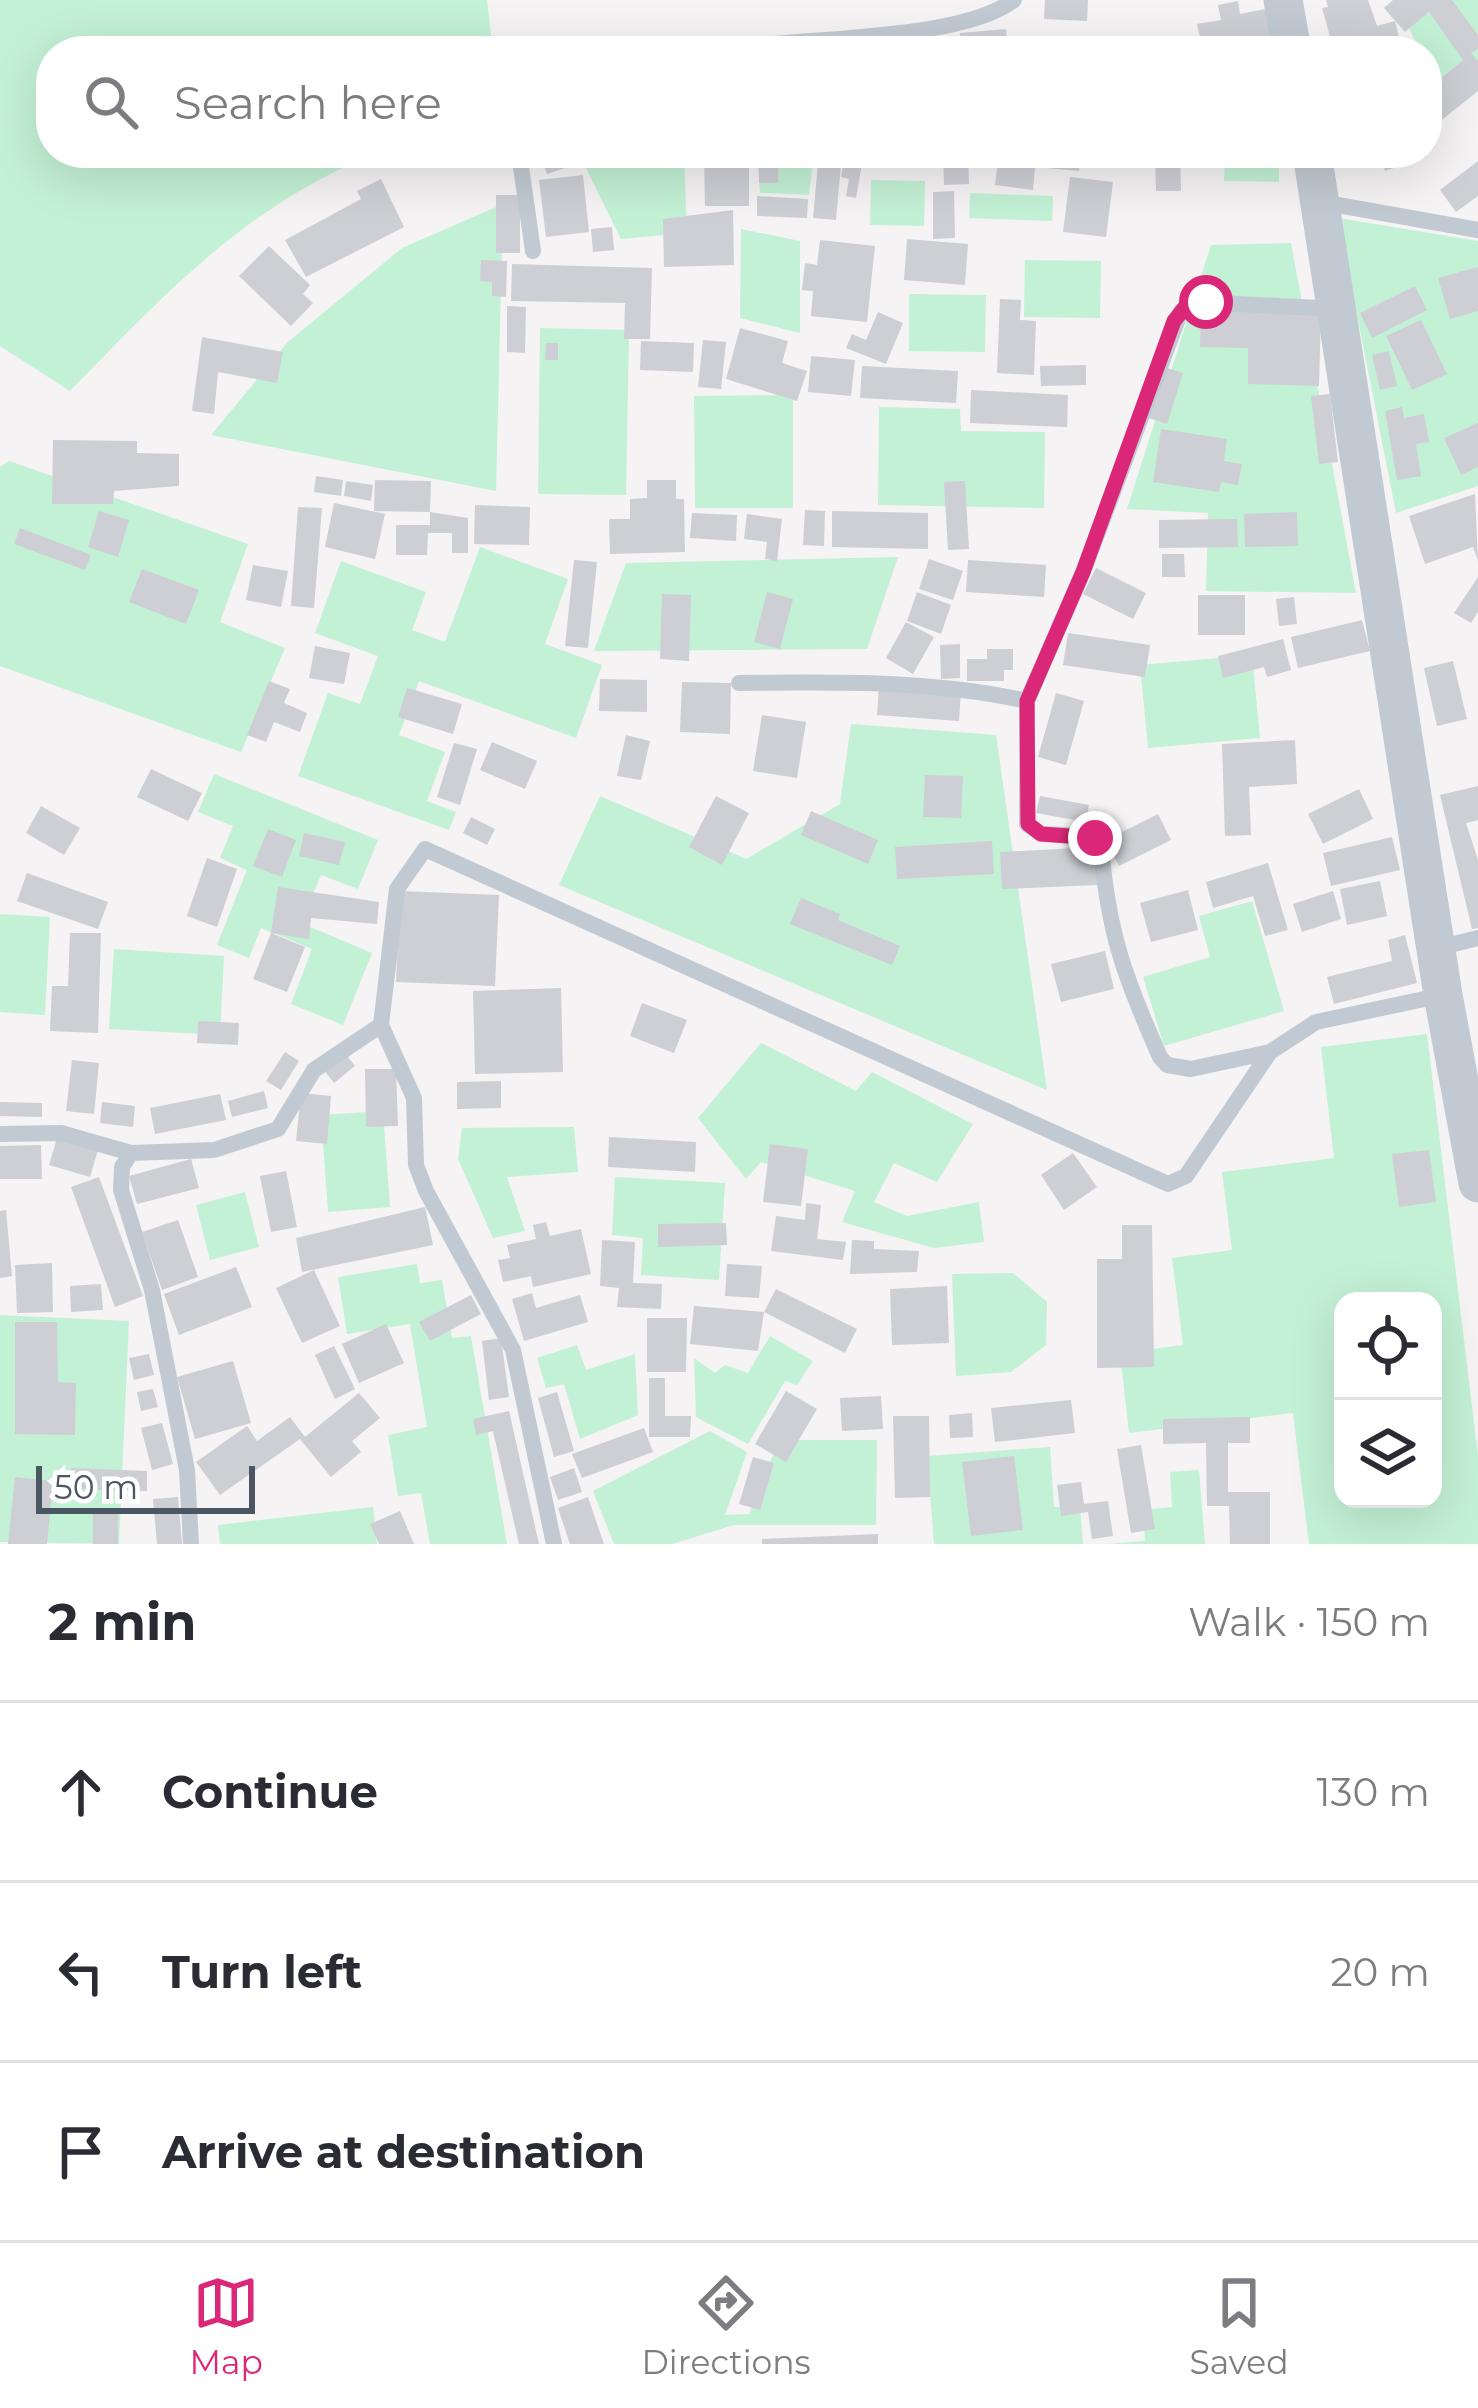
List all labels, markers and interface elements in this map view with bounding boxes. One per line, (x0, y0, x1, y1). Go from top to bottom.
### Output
search box (36, 36, 1442, 168)
icon: search (78, 69, 144, 135)
text: Search here (174, 75, 442, 130)
route start (1179, 275, 1233, 329)
route end (1068, 811, 1122, 865)
map controls (1334, 1292, 1442, 1508)
button: locate (1334, 1292, 1442, 1400)
button: layers (1334, 1400, 1442, 1508)
scale bar (36, 1460, 255, 1513)
text: 50 m (54, 1467, 138, 1507)
text: 2 min (48, 1591, 197, 1653)
text: Walk · 150 m (1188, 1598, 1430, 1646)
icon: ahead (48, 1759, 114, 1825)
text: Continue (162, 1764, 378, 1819)
text: 130 m (1317, 1768, 1430, 1816)
icon: left (48, 1939, 114, 2005)
text: Turn left (162, 1944, 362, 1999)
text: 20 m (1331, 1948, 1430, 1996)
icon: arrive (48, 2119, 114, 2185)
text: Arrive at destination (162, 2124, 645, 2179)
tab: Map (189, 2270, 263, 2382)
tab: Directions (642, 2270, 811, 2382)
tab: Saved (1189, 2270, 1289, 2382)

